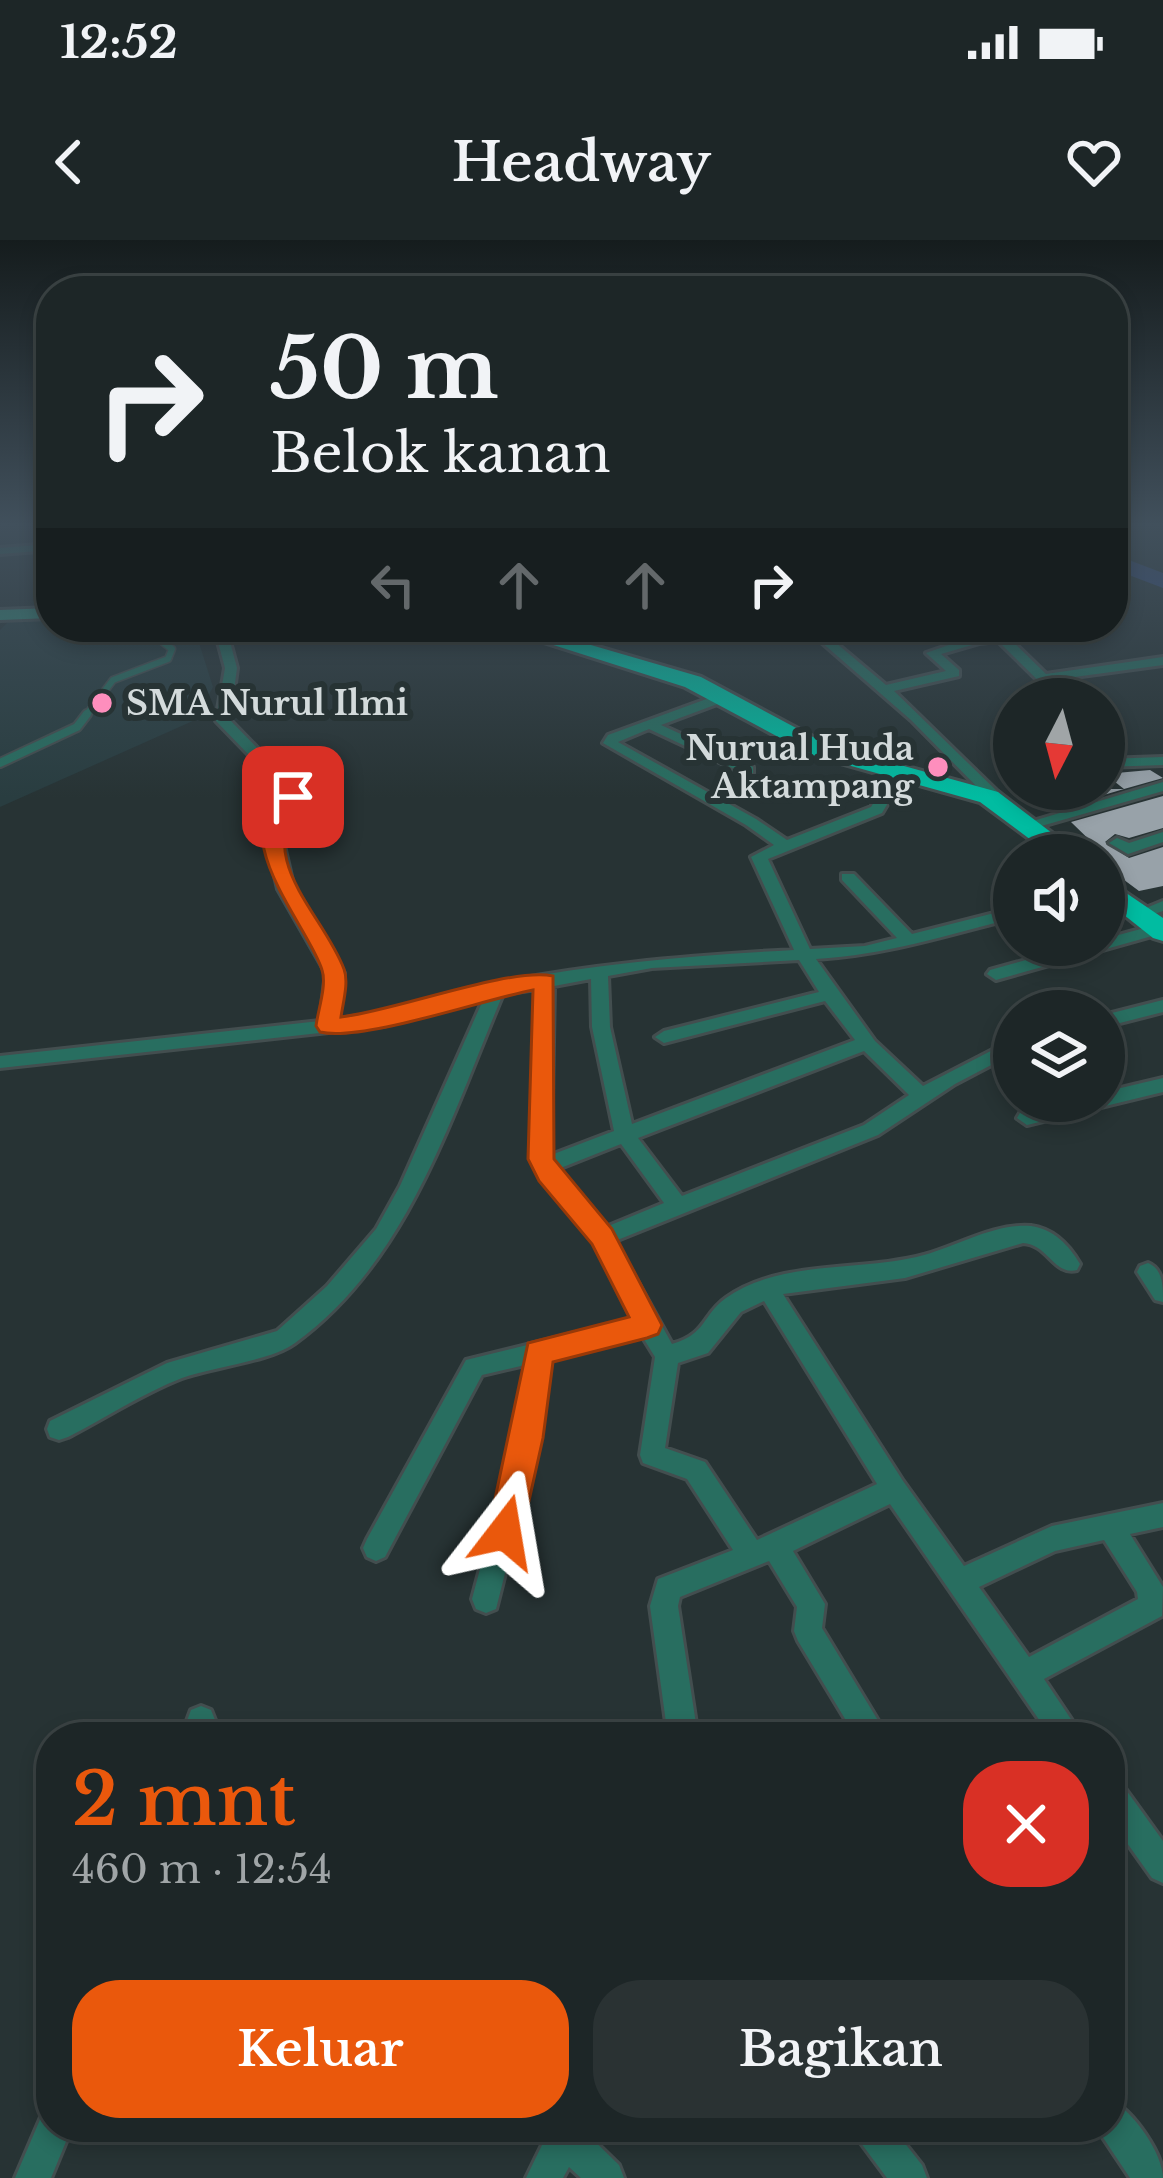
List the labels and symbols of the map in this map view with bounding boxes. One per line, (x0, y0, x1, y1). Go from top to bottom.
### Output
north arrow (993, 678, 1125, 810)
place label: SMA Nurul Ilmi (126, 683, 408, 724)
marker: SMA Nurul Ilmi (89, 690, 115, 716)
place label: Nurual Huda Aktampang (685, 728, 915, 807)
pin (242, 746, 344, 848)
marker: Nurual Huda Aktampang (925, 754, 951, 780)
position arrow (442, 1469, 568, 1595)

